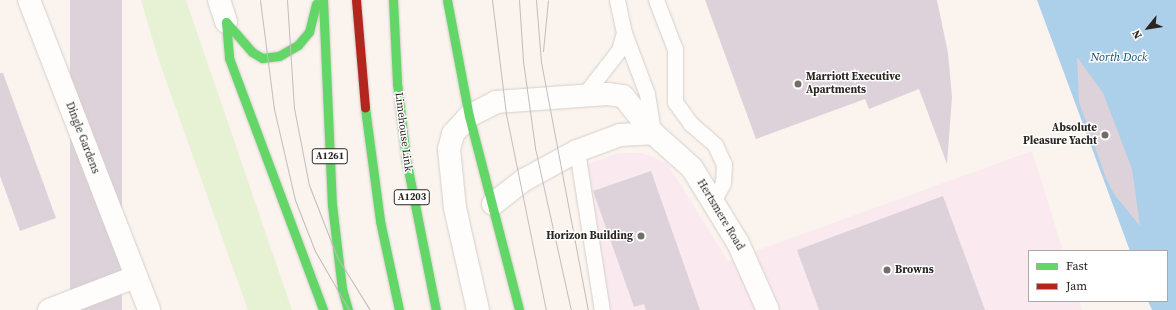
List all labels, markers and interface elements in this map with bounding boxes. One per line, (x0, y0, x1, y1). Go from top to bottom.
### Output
north arrow (1128, 8, 1168, 48)
text: N (1129, 27, 1146, 41)
water label: North Dock (1091, 51, 1147, 65)
place label: Marriott Executive Apartments (806, 71, 900, 97)
marker: Marriott Executive Apartments (793, 79, 803, 89)
street label: Limehouse Link (392, 92, 414, 172)
street label: Dingle Gardens (62, 100, 102, 176)
place label: Absolute Pleasure Yacht (1023, 122, 1097, 148)
marker: Absolute Pleasure Yacht (1100, 130, 1110, 140)
road number: A1261 (311, 148, 349, 164)
street label: Hertsmere Road (694, 177, 746, 253)
road number: A1203 (393, 189, 431, 205)
place label: Horizon Building (546, 229, 633, 243)
marker: Horizon Building (636, 231, 646, 241)
legend (1028, 250, 1168, 302)
text: Fast (1066, 258, 1088, 274)
place label: Browns (895, 263, 934, 277)
marker: Browns (882, 265, 892, 275)
text: Jam (1066, 278, 1087, 294)

